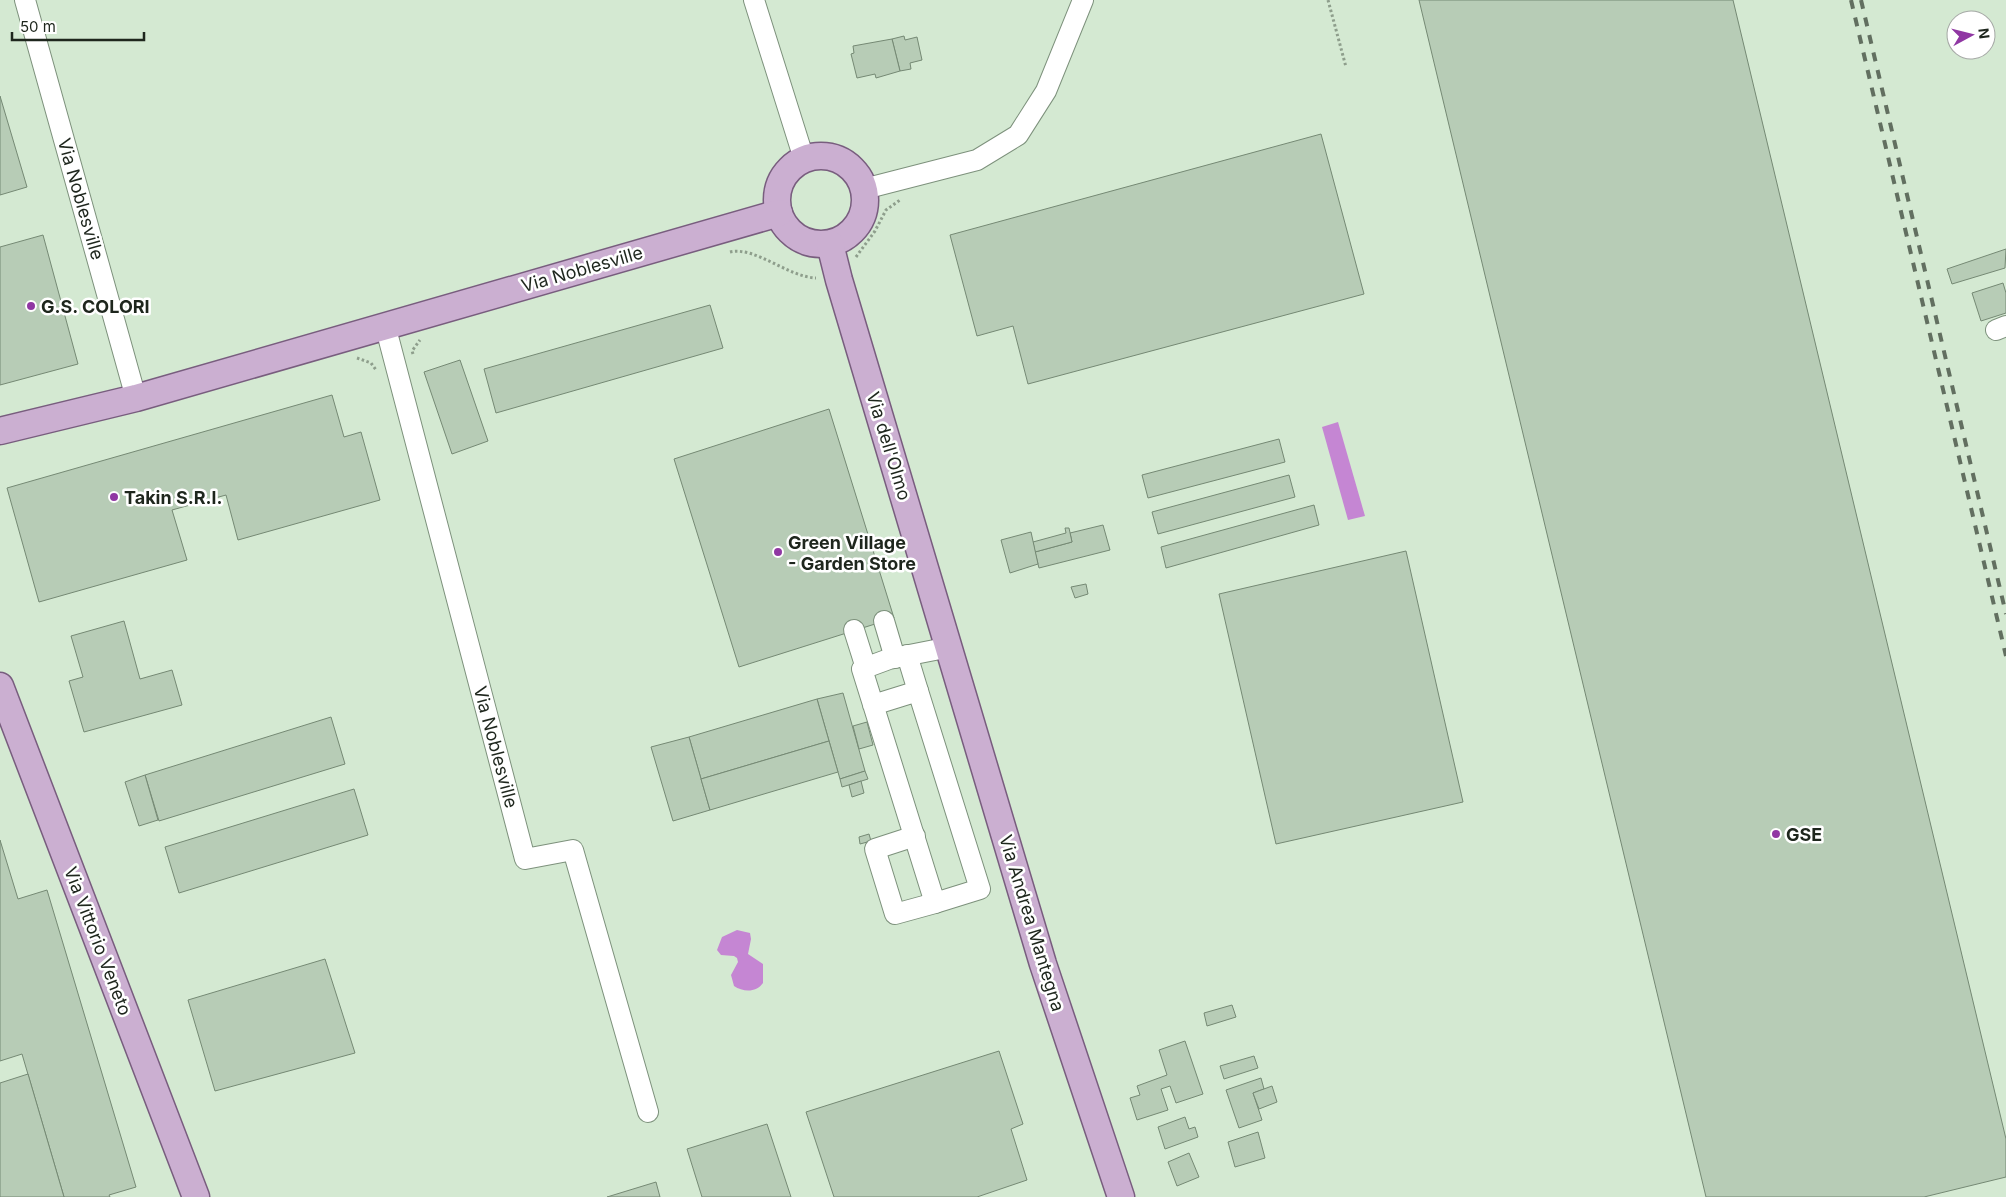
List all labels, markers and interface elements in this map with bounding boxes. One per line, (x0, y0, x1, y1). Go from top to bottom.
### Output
scale bar (12, 10, 145, 42)
north arrow (1946, 10, 1996, 60)
text: 50 m (20, 17, 56, 36)
text: N (1975, 27, 1993, 40)
street label: Via Noblesville (54, 136, 108, 262)
street label: Via Noblesville (519, 242, 645, 296)
place label: G.S. COLORI (41, 296, 150, 317)
marker: G.S. COLORI (25, 300, 37, 312)
street label: Via dell'Olmo (863, 389, 915, 503)
place label: Takin S.R.l. (124, 487, 222, 508)
marker: Takin S.R.l. (108, 491, 120, 503)
place label: Green Village - Garden Store (788, 532, 916, 574)
marker: Green Village - Garden Store (772, 546, 784, 558)
street label: Via Noblesville (470, 684, 522, 810)
place label: GSE (1786, 824, 1822, 845)
marker: GSE (1770, 828, 1782, 840)
street label: Via Andrea Mantegna (995, 832, 1069, 1014)
street label: Via Vittorio Veneto (60, 864, 136, 1018)

